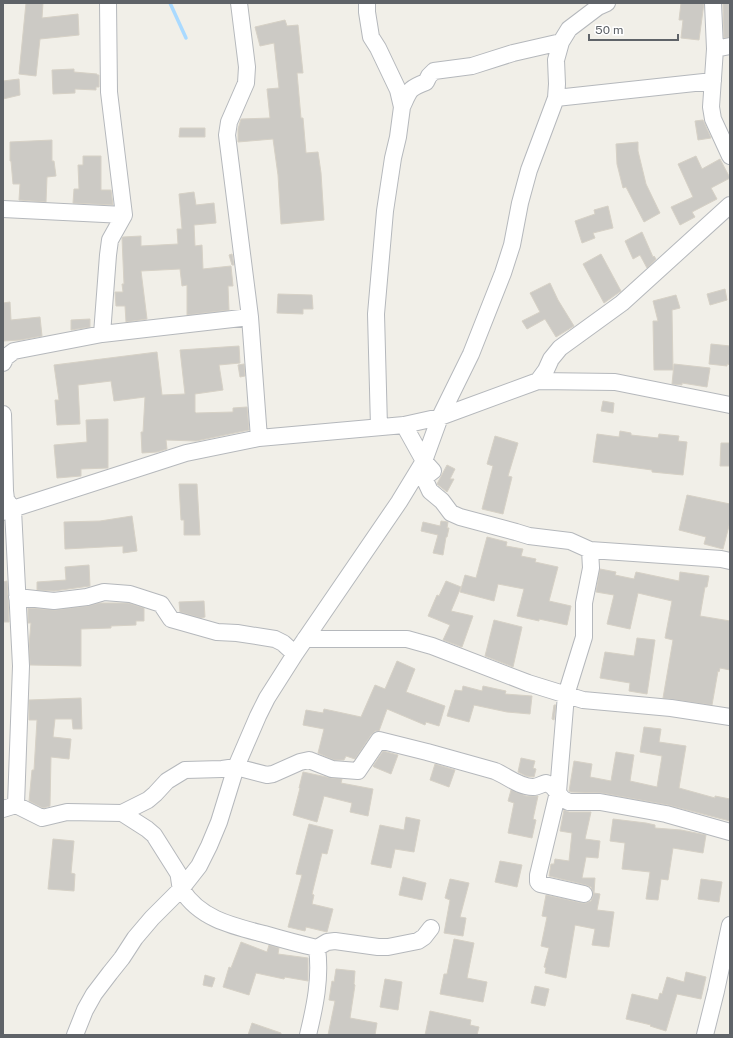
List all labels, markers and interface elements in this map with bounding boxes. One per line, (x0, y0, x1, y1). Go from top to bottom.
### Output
scale bar (589, 16, 678, 42)
text: 50 m (595, 23, 623, 37)

